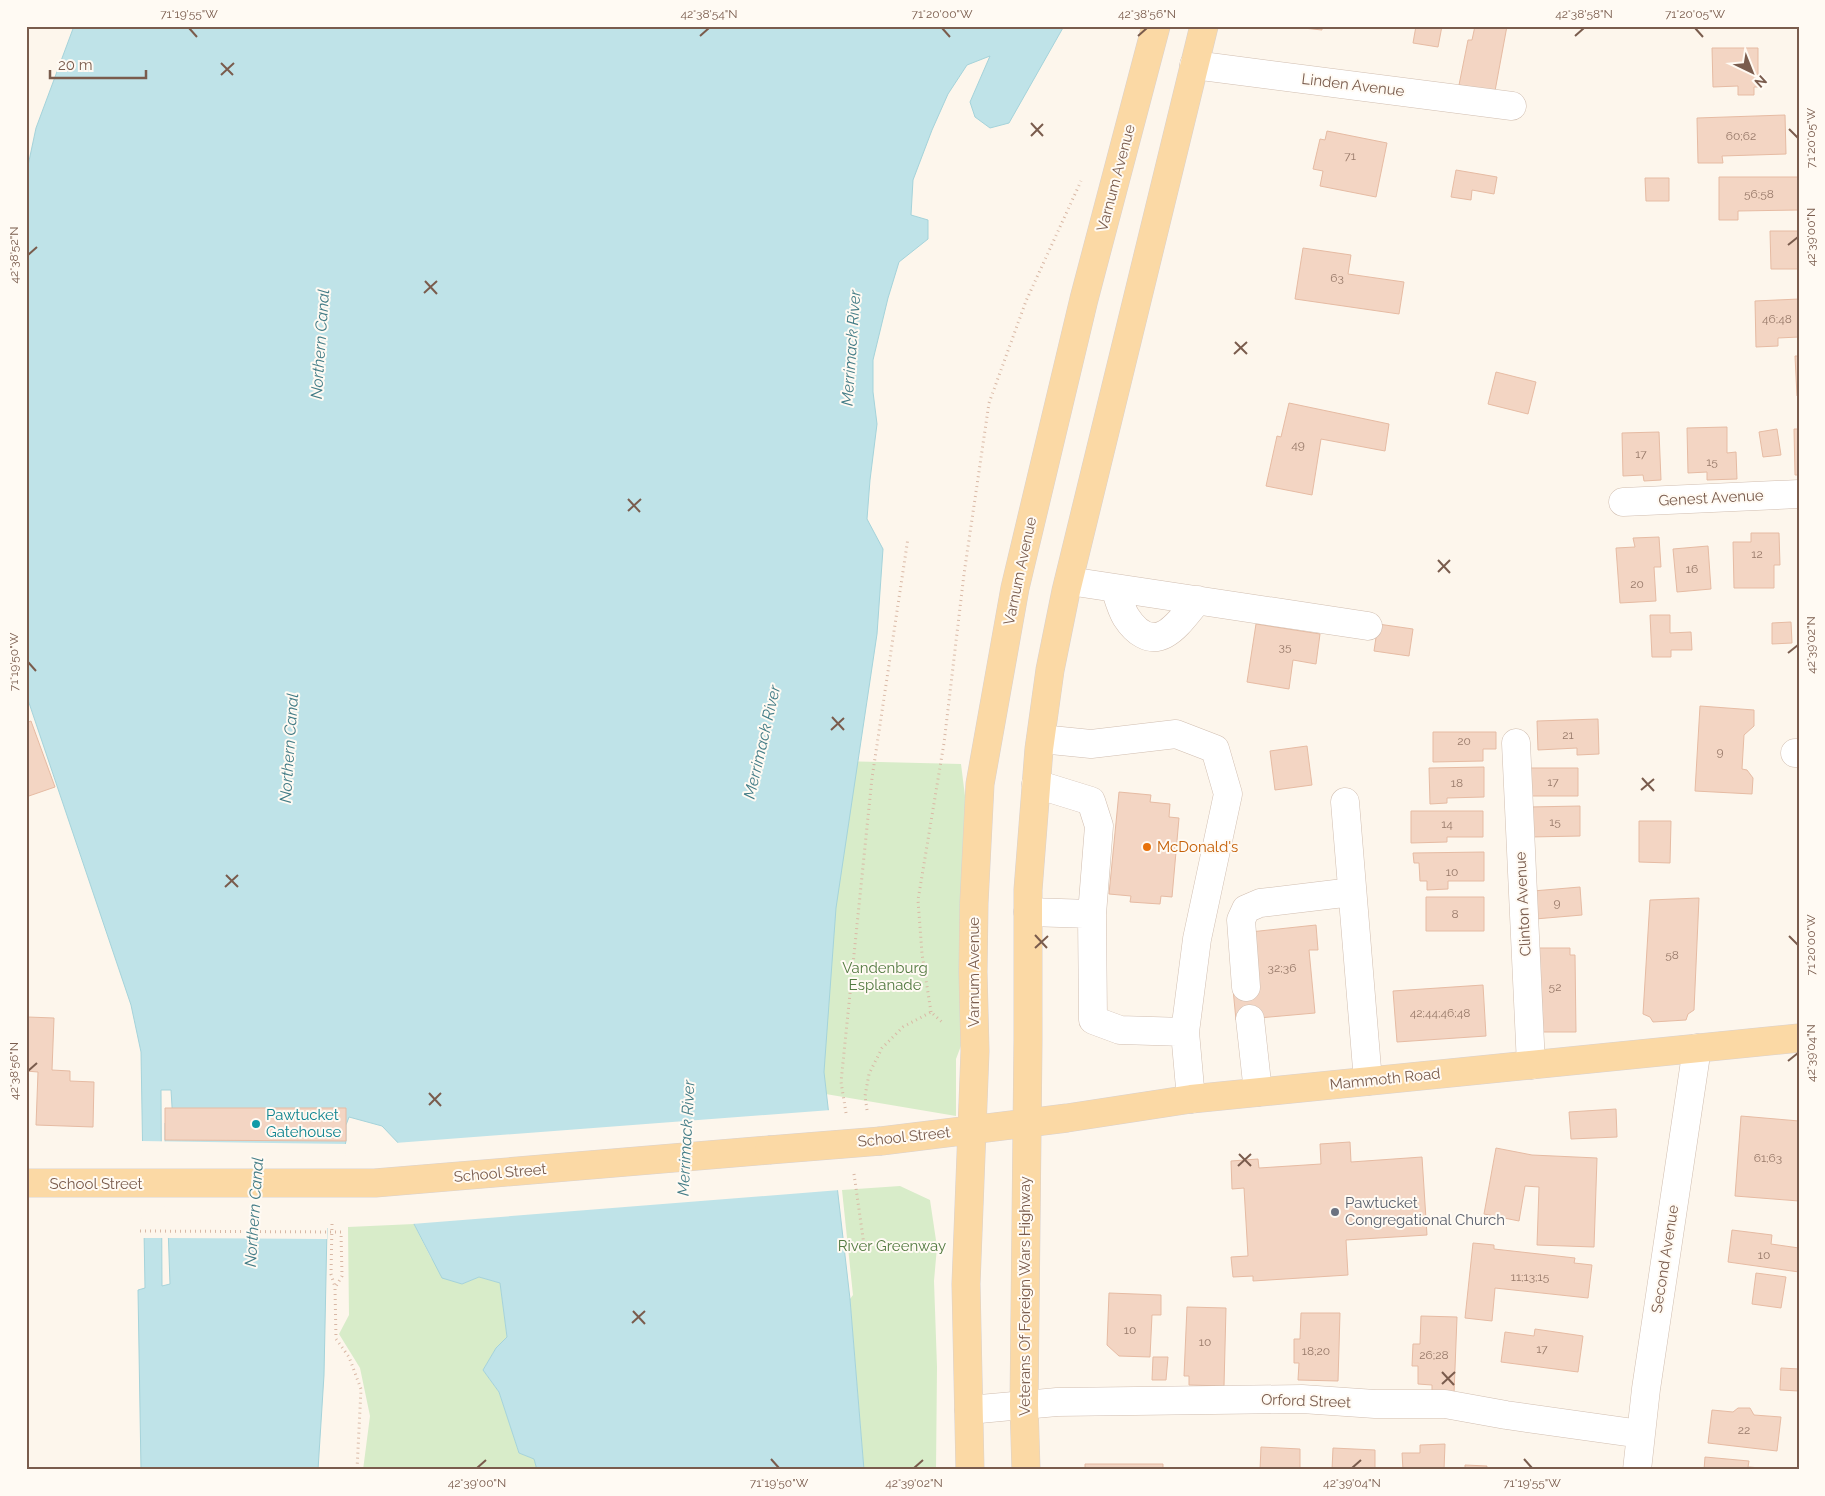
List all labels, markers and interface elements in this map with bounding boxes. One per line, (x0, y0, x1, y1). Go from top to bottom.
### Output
text: 71°19'55"W (160, 7, 218, 21)
text: 42°38'54"N (680, 7, 738, 21)
text: 71°20'00"W (911, 7, 973, 21)
text: 42°38'56"N (1118, 7, 1176, 21)
text: 42°38'58"N (1555, 7, 1613, 21)
text: 71°20'05"W (1665, 7, 1726, 21)
scale bar (50, 48, 146, 80)
north arrow (1728, 48, 1778, 98)
text: 20 m (58, 56, 93, 74)
street label: Linden Avenue (1300, 70, 1406, 100)
text: N (1752, 72, 1770, 91)
text: 71°20'05"W (1804, 107, 1818, 168)
street label: Varnum Avenue (1093, 122, 1139, 234)
house number: 60;62 (1726, 129, 1756, 143)
house number: 71 (1344, 149, 1356, 163)
house number: 56;58 (1744, 187, 1774, 201)
text: 42°39'00"N (1804, 208, 1818, 266)
text: 42°38'52"N (7, 227, 21, 283)
house number: 63 (1330, 271, 1344, 285)
water label: Northern Canal (307, 288, 333, 400)
water label: Merrimack River (837, 289, 865, 407)
house number: 46;48 (1762, 312, 1792, 326)
house number: 49 (1291, 438, 1305, 452)
house number: 17 (1635, 447, 1647, 461)
house number: 15 (1706, 455, 1718, 469)
street label: Genest Avenue (1658, 486, 1764, 510)
street label: Varnum Avenue (1000, 515, 1040, 627)
house number: 12 (1751, 547, 1763, 561)
house number: 16 (1686, 562, 1698, 576)
house number: 20 (1630, 577, 1644, 591)
text: 42°39'02"N (1804, 616, 1818, 674)
text: 71°19'50"W (7, 632, 21, 691)
house number: 35 (1279, 640, 1292, 654)
water label: Merrimack River (740, 683, 784, 801)
water label: Northern Canal (276, 692, 302, 804)
house number: 21 (1562, 728, 1574, 742)
house number: 20 (1457, 734, 1471, 748)
house number: 9 (1716, 745, 1724, 759)
house number: 17 (1547, 775, 1559, 789)
house number: 18 (1451, 776, 1463, 790)
house number: 15 (1549, 815, 1561, 829)
house number: 14 (1441, 817, 1453, 831)
place label: McDonald's (1157, 838, 1238, 856)
marker: McDonald's (1141, 841, 1153, 853)
street label: Clinton Avenue (1511, 851, 1535, 957)
house number: 10 (1446, 865, 1458, 879)
house number: 9 (1553, 896, 1561, 910)
house number: 8 (1451, 907, 1459, 921)
text: 71°20'00"W (1804, 914, 1818, 976)
street label: Varnum Avenue (965, 917, 983, 1027)
house number: 58 (1665, 948, 1679, 962)
park label: Vandenburg Esplanade (842, 959, 928, 994)
house number: 32;36 (1268, 961, 1296, 975)
house number: 52 (1549, 980, 1561, 994)
house number: 42;44;46;48 (1410, 1006, 1470, 1020)
text: 42°39'04"N (1804, 1024, 1818, 1082)
text: 42°38'56"N (7, 1042, 21, 1100)
street label: Mammoth Road (1329, 1064, 1441, 1094)
water label: Merrimack River (673, 1079, 699, 1196)
place label: Pawtucket Gatehouse (266, 1106, 341, 1141)
marker: Pawtucket Gatehouse (250, 1118, 262, 1130)
street label: School Street (857, 1123, 951, 1151)
house number: 61;63 (1754, 1151, 1782, 1165)
water label: Northern Canal (241, 1156, 267, 1268)
street label: School Street (453, 1160, 547, 1186)
street label: School Street (50, 1175, 142, 1193)
street label: Veterans Of Foreign Wars Highway (1016, 1176, 1034, 1416)
place label: Pawtucket Congregational Church (1345, 1194, 1505, 1229)
street label: Second Avenue (1648, 1204, 1682, 1314)
marker: Pawtucket Congregational Church (1329, 1206, 1341, 1218)
park label: River Greenway (838, 1237, 946, 1255)
house number: 10 (1758, 1248, 1770, 1262)
house number: 11;13;15 (1511, 1270, 1550, 1284)
house number: 10 (1124, 1323, 1136, 1337)
house number: 10 (1199, 1335, 1211, 1349)
house number: 17 (1536, 1342, 1548, 1356)
house number: 18;20 (1302, 1344, 1330, 1358)
house number: 26;28 (1419, 1348, 1449, 1362)
street label: Orford Street (1261, 1390, 1351, 1412)
house number: 22 (1738, 1423, 1750, 1437)
text: 42°39'00"N (448, 1476, 506, 1490)
text: 71°19'50"W (750, 1476, 809, 1490)
text: 42°39'02"N (885, 1476, 943, 1490)
text: 42°39'04"N (1323, 1476, 1381, 1490)
text: 71°19'55"W (1503, 1476, 1561, 1490)

